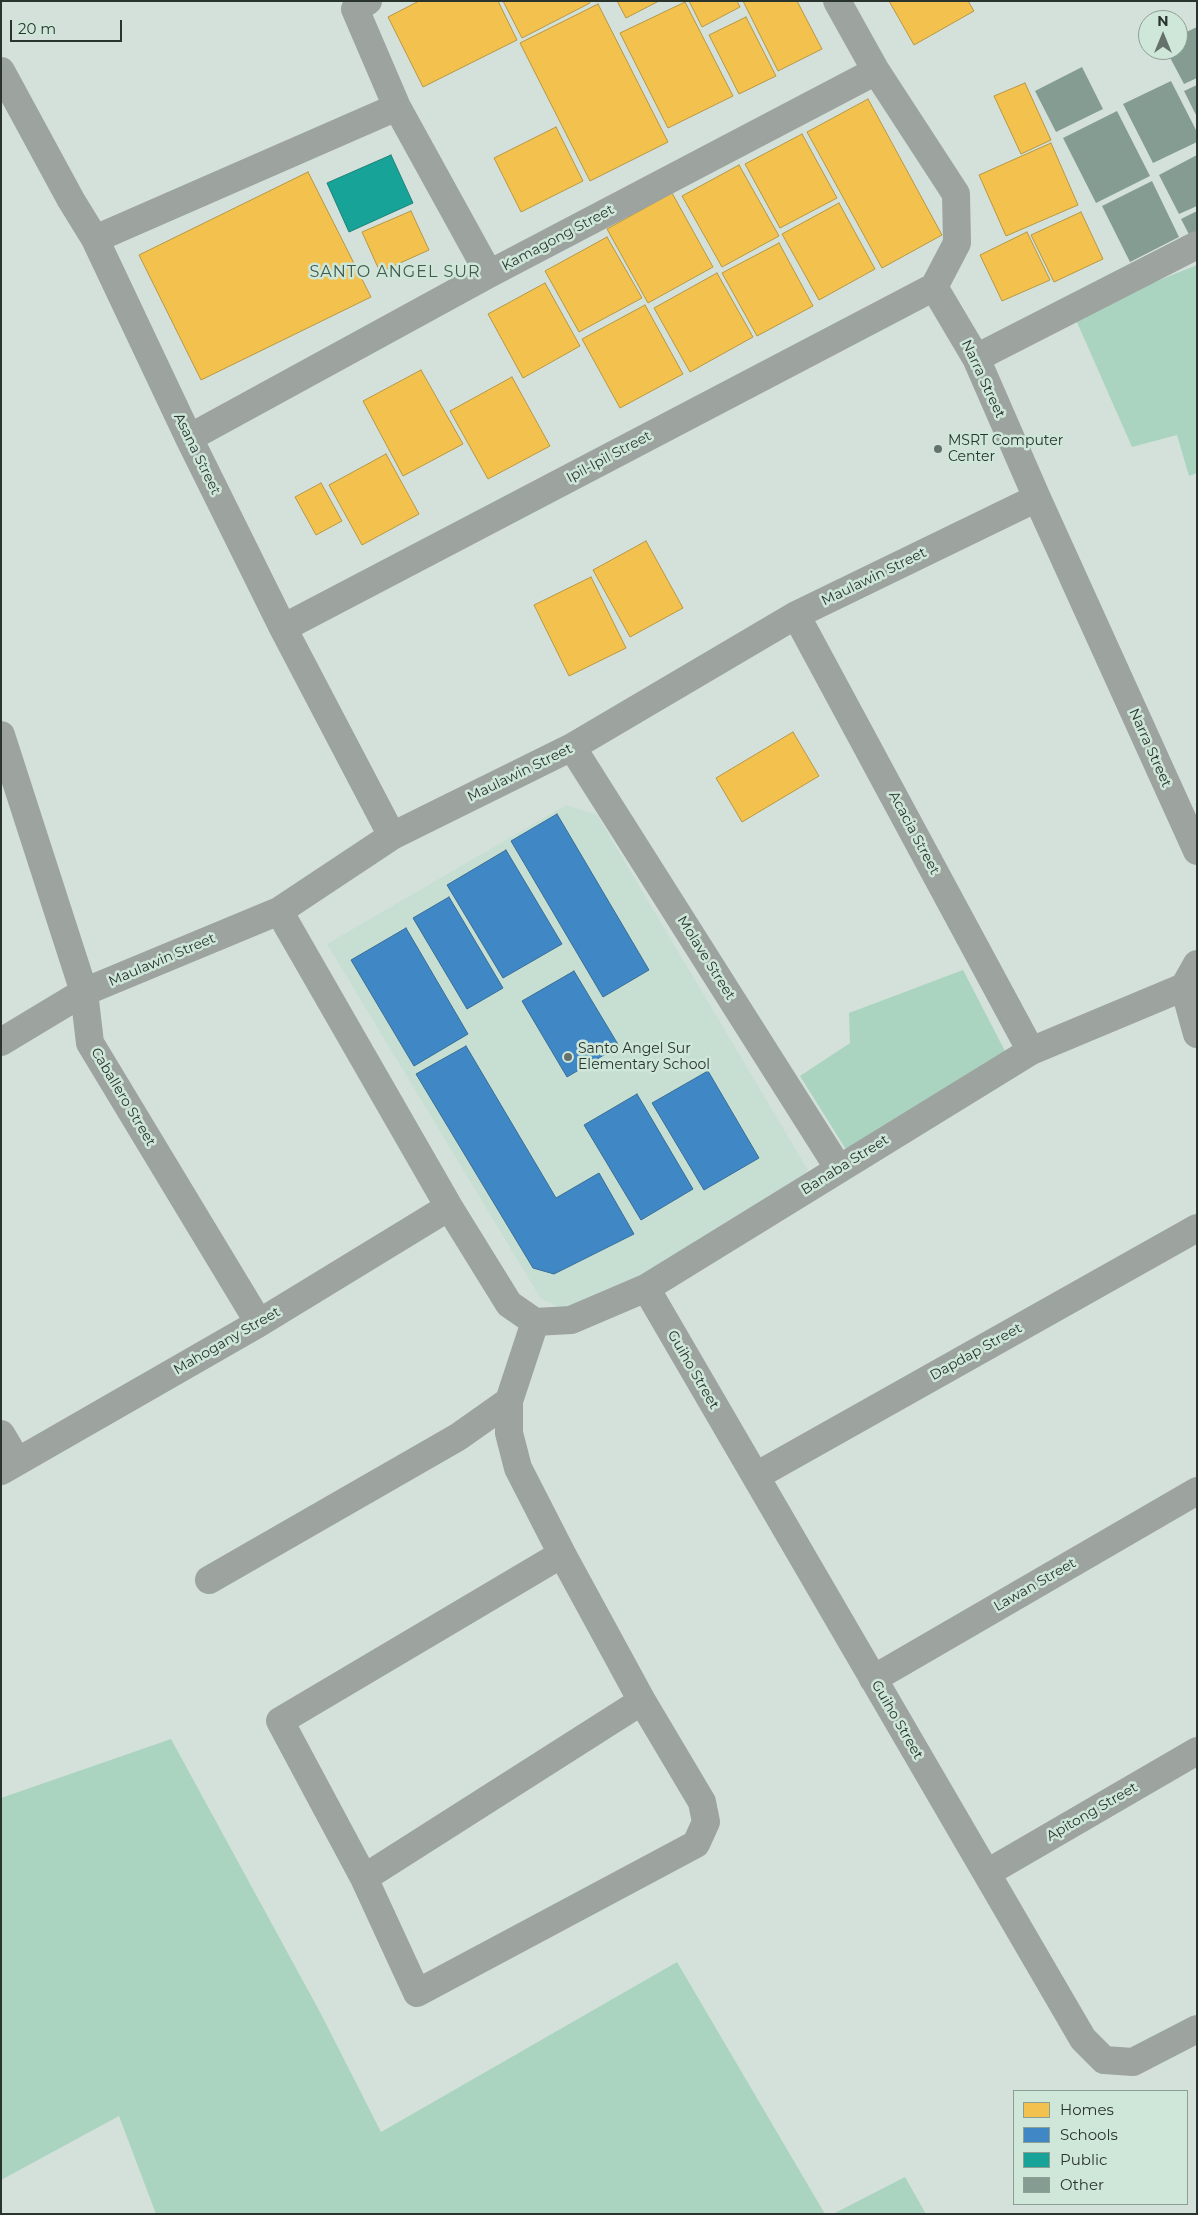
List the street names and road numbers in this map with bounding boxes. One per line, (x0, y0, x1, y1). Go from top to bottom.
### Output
street label: Kamagong Street (499, 201, 617, 275)
street label: Narra Street (958, 337, 1008, 421)
street label: Asana Street (170, 410, 224, 498)
street label: Ipil-Ipil Street (564, 428, 654, 486)
street label: Maulawin Street (819, 544, 929, 610)
street label: Narra Street (1125, 706, 1175, 790)
street label: Maulawin Street (465, 740, 575, 806)
street label: Acacia Street (885, 788, 943, 878)
street label: Molave Street (673, 913, 739, 1003)
street label: Maulawin Street (106, 930, 218, 990)
street label: Caballero Street (87, 1045, 159, 1149)
street label: Banaba Street (798, 1131, 892, 1199)
street label: Mahogany Street (171, 1304, 283, 1378)
street label: Dapdap Street (927, 1320, 1025, 1384)
street label: Guiho Street (664, 1328, 722, 1412)
street label: Lawan Street (991, 1555, 1079, 1615)
street label: Guiho Street (868, 1678, 926, 1762)
street label: Apitong Street (1043, 1779, 1141, 1845)

